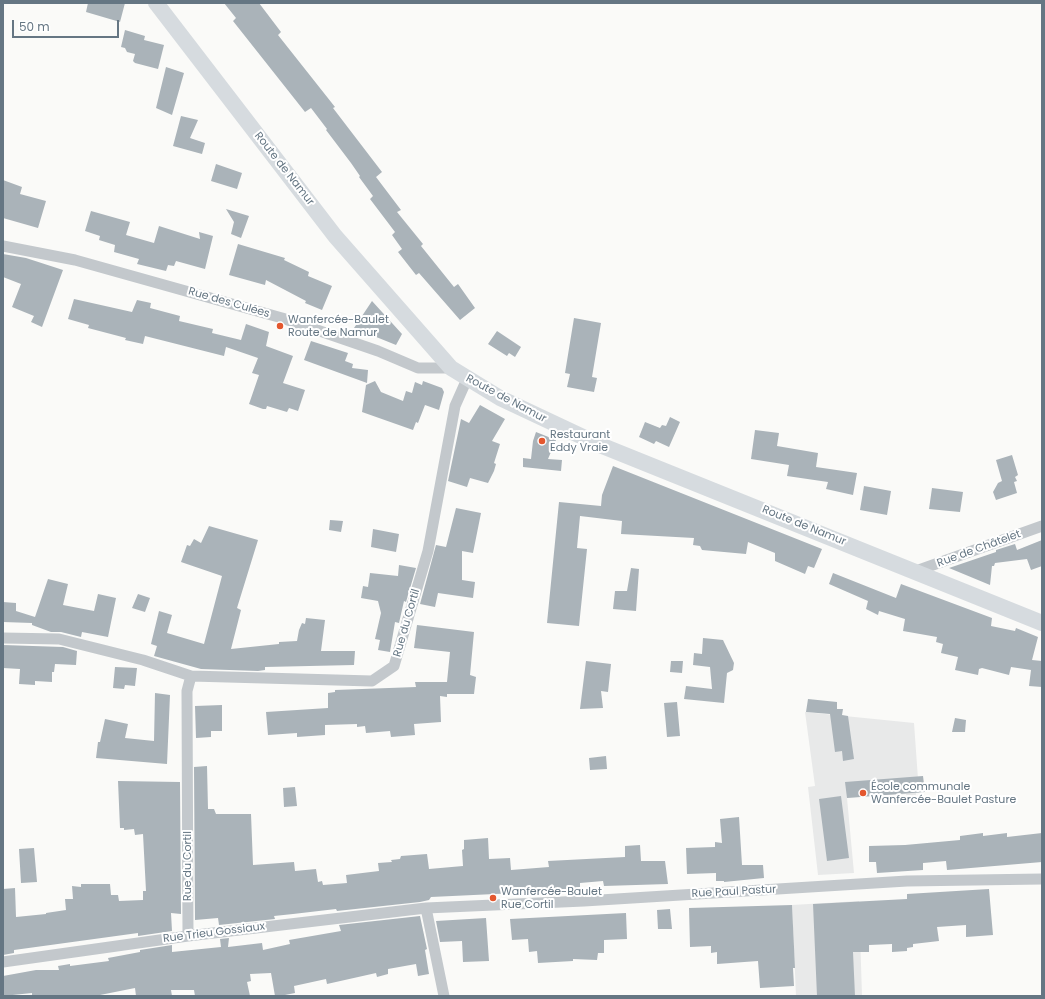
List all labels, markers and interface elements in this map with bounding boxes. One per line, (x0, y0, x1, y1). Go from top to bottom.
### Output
scale bar (14, 12, 121, 38)
text: 50 m (19, 18, 50, 35)
street label: Route de Namur (251, 130, 317, 208)
street label: Rue des Culées (187, 285, 271, 321)
place label: Wanfercée-Baulet Route de Namur (288, 313, 389, 339)
marker: Wanfercée-Baulet Route de Namur (275, 321, 285, 331)
street label: Route de Namur (463, 372, 549, 426)
place label: Restaurant Eddy Vraie (550, 428, 610, 454)
marker: Restaurant Eddy Vraie (537, 436, 547, 446)
street label: Route de Namur (760, 503, 848, 549)
street label: Rue de Châtelet (935, 528, 1023, 570)
street label: Rue du Cortil (391, 588, 423, 658)
place label: École communale Wanfercée-Baulet Pasture (871, 780, 1016, 806)
marker: École communale Wanfercée-Baulet Pasture (858, 788, 868, 798)
street label: Rue du Cortil (181, 831, 195, 901)
street label: Rue Paul Pastur (691, 883, 777, 901)
place label: Wanfercée-Baulet Rue Cortil (501, 885, 602, 911)
marker: Wanfercée-Baulet Rue Cortil (488, 893, 498, 903)
street label: Rue Trieu Gossiaux (162, 920, 266, 946)

